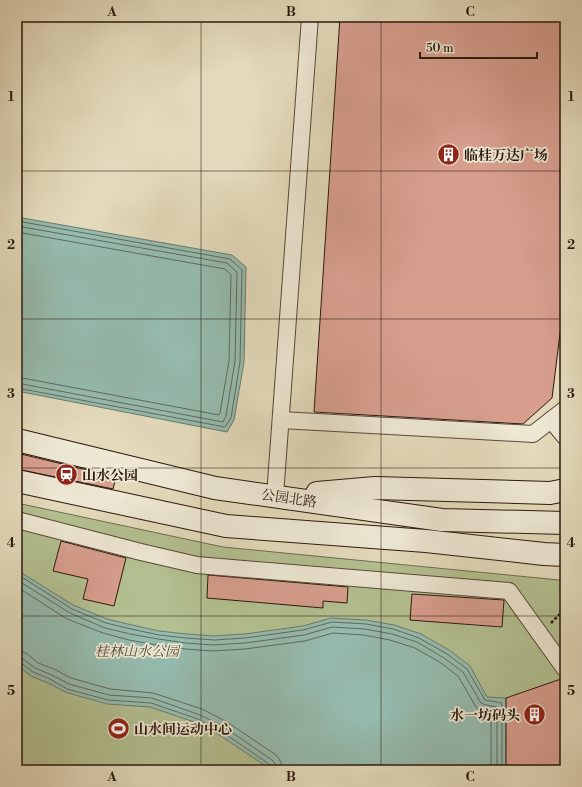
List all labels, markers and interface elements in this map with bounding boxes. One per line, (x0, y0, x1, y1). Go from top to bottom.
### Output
text: A (106, 4, 117, 20)
text: B (286, 4, 296, 20)
text: C (465, 4, 475, 20)
scale bar (420, 34, 537, 60)
text: 50 m (426, 41, 454, 56)
text: 1 (8, 89, 15, 105)
text: 1 (568, 89, 575, 105)
building icon: 临桂万达广场 (435, 142, 461, 168)
place label: 临桂万达广场 (464, 147, 548, 165)
text: 2 (7, 237, 15, 253)
text: 2 (567, 237, 575, 253)
text: 3 (7, 386, 15, 402)
text: 3 (567, 386, 575, 402)
station icon: 山水公园 (54, 462, 80, 488)
place label: 山水公园 (82, 467, 138, 485)
street label: 公园北路 (260, 486, 318, 512)
text: 4 (7, 535, 16, 551)
text: 4 (567, 535, 576, 551)
park label: 桂林山水公园 (95, 643, 181, 661)
text: 5 (7, 683, 15, 699)
text: 5 (567, 683, 575, 699)
building icon: 水一坊码头 (522, 702, 548, 728)
place label: 水一坊码头 (450, 707, 520, 725)
sports icon: 山水间运动中心 (106, 716, 132, 742)
place label: 山水间运动中心 (134, 721, 232, 739)
text: A (106, 769, 117, 785)
text: B (286, 769, 296, 785)
text: C (465, 769, 475, 785)

